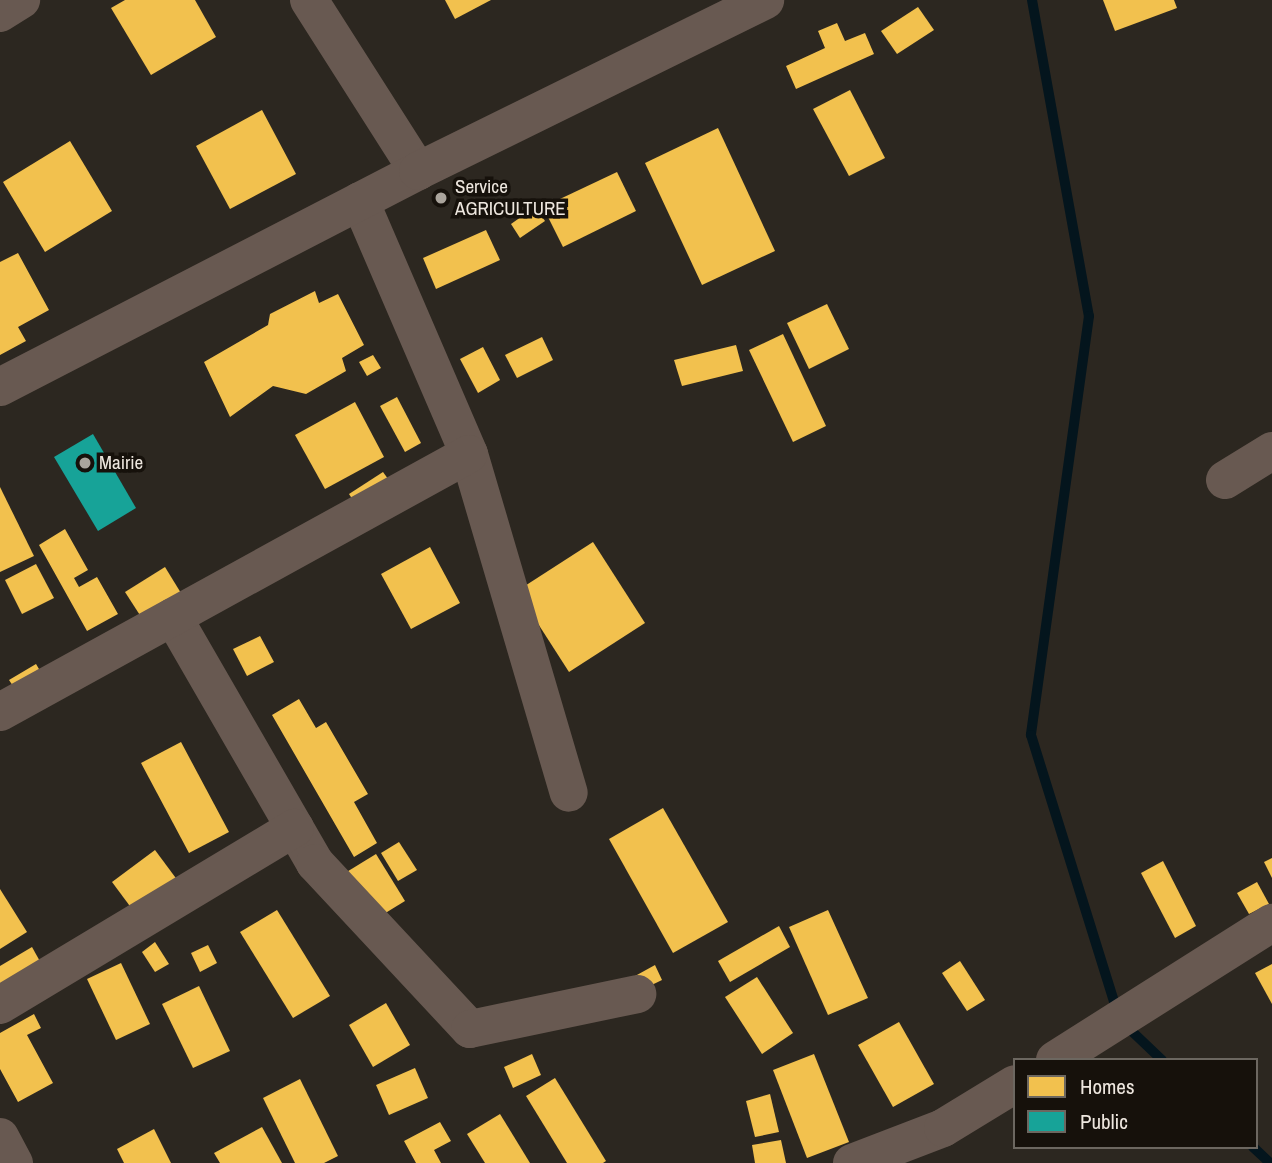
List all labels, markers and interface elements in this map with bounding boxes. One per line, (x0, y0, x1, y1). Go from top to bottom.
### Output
place label: Service AGRICULTURE (455, 176, 566, 220)
marker: Service AGRICULTURE (433, 190, 449, 206)
place label: Mairie (99, 452, 143, 474)
marker: Mairie (77, 455, 93, 471)
legend (1013, 1058, 1258, 1149)
text: Homes (1080, 1072, 1135, 1101)
text: Public (1080, 1107, 1128, 1136)

